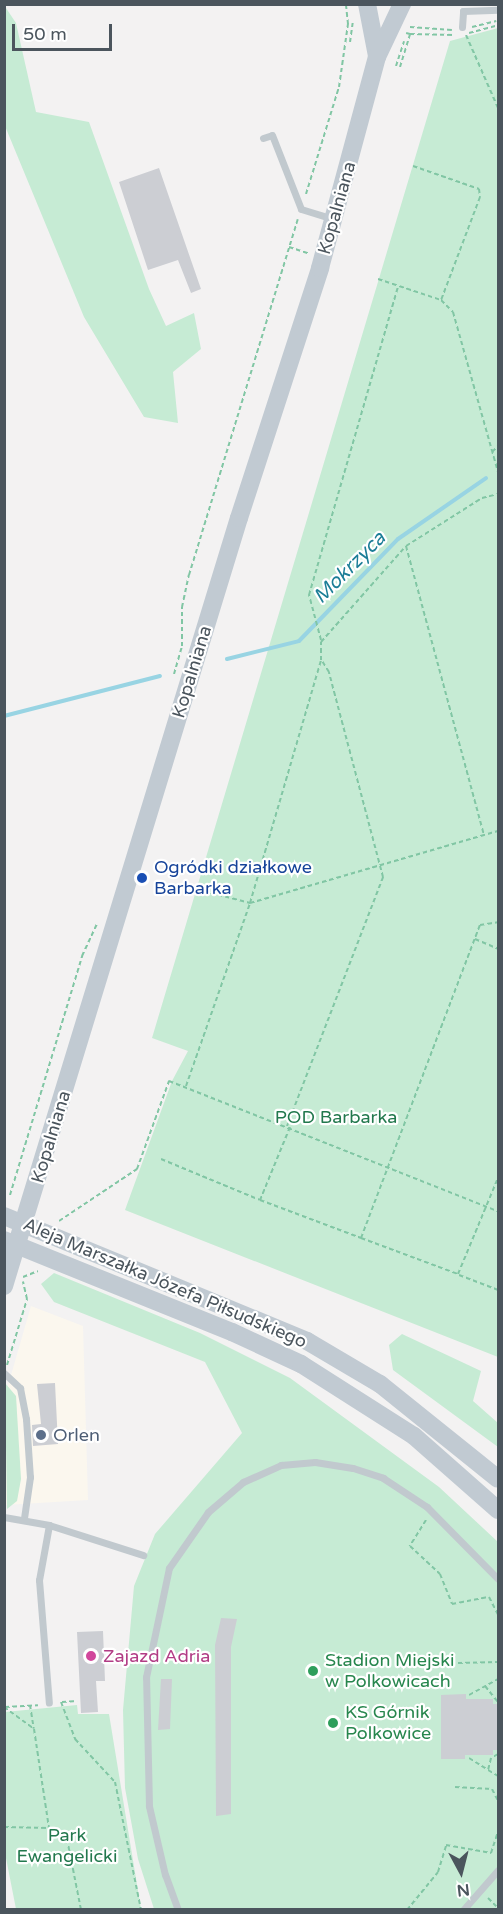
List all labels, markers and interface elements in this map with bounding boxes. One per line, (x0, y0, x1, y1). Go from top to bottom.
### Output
scale bar (15, 12, 116, 50)
text: 50 m (23, 23, 67, 45)
street label: Kopalniana (313, 159, 361, 257)
water label: Mokrzyca (309, 527, 391, 609)
street label: Kopalniana (168, 623, 216, 721)
place label: Ogródki działkowe Barbarka (154, 857, 312, 900)
marker: Ogródki działkowe Barbarka (135, 871, 149, 885)
street label: Kopalniana (27, 1088, 75, 1186)
park label: POD Barbarka (275, 1106, 397, 1128)
street label: Aleja Marszałka Józefa Piłsudskiego (20, 1213, 310, 1353)
place label: Orlen (53, 1424, 100, 1446)
marker: Orlen (34, 1428, 48, 1442)
place label: Zajazd Adria (103, 1645, 210, 1667)
marker: Zajazd Adria (84, 1649, 98, 1663)
place label: Stadion Miejski w Polkowicach (325, 1650, 454, 1692)
marker: Stadion Miejski w Polkowicach (306, 1664, 320, 1678)
place label: KS Górnik Polkowice (345, 1702, 431, 1744)
marker: KS Górnik Polkowice (326, 1716, 340, 1730)
park label: Park Ewangelicki (17, 1825, 117, 1868)
north arrow (431, 1842, 491, 1902)
text: N (456, 1879, 471, 1901)

